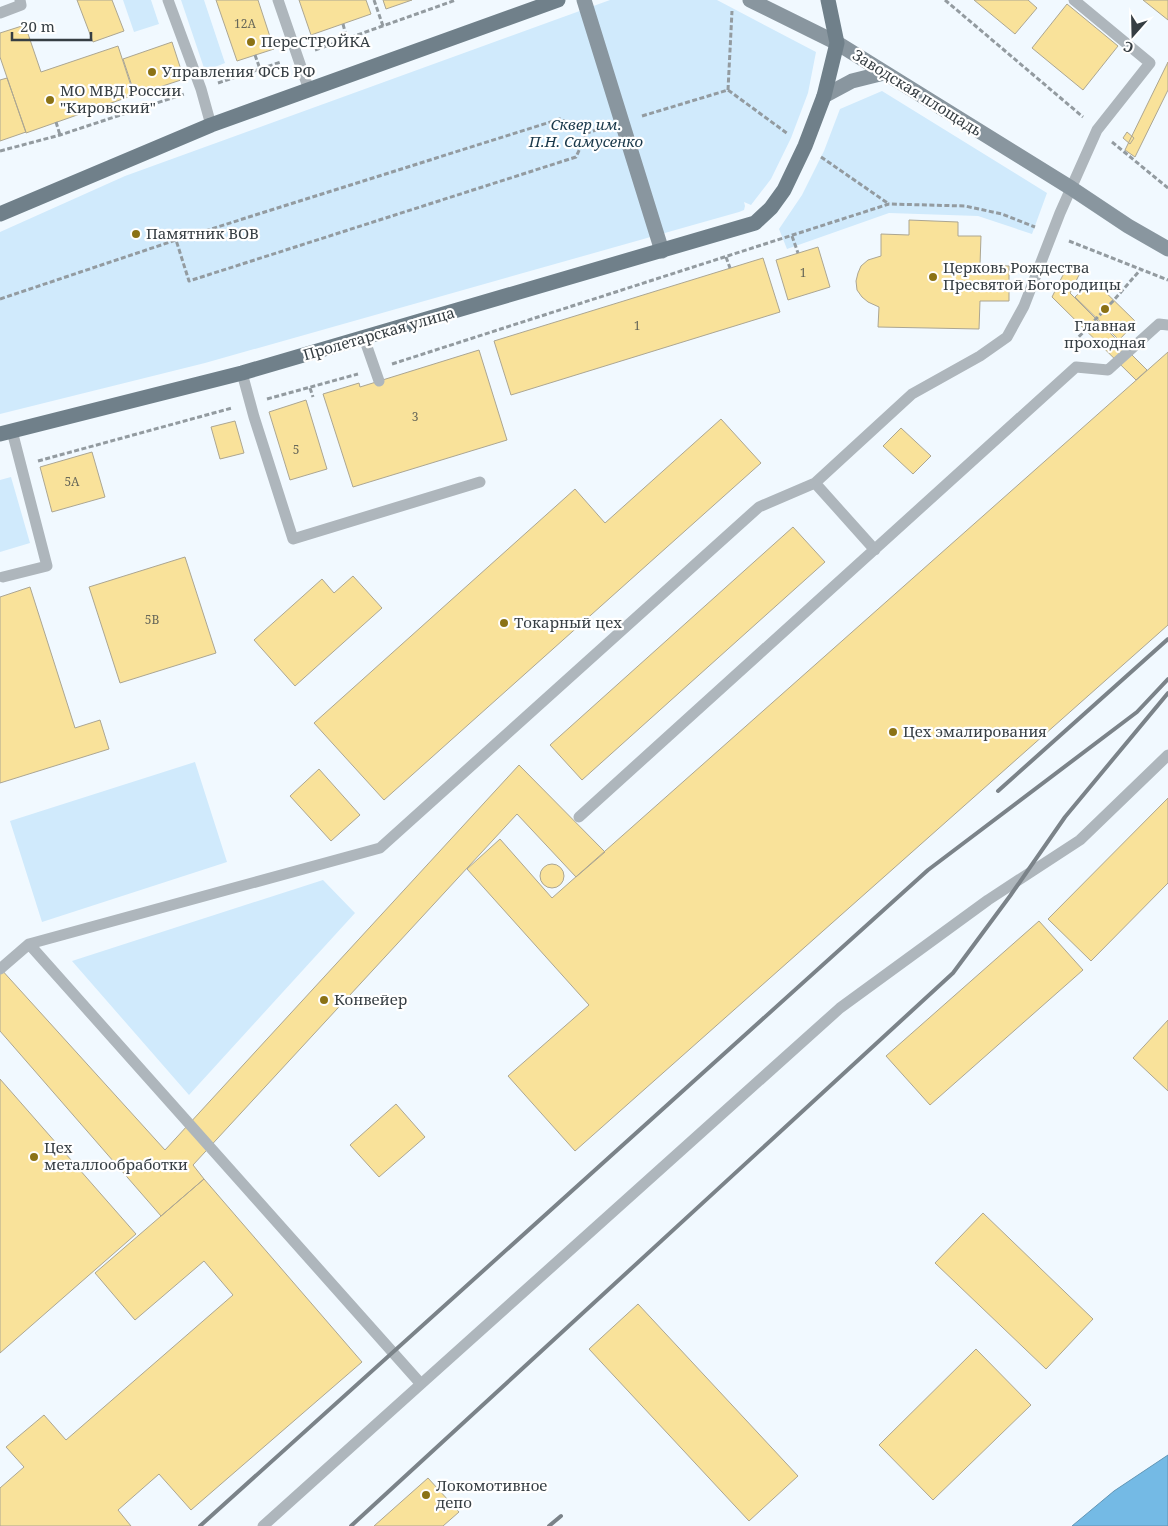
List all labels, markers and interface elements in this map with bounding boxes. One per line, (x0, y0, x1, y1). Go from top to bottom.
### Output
scale bar (12, 10, 91, 42)
north arrow (1108, 10, 1158, 60)
house number: 12А (234, 15, 256, 32)
text: 20 m (20, 16, 55, 36)
place label: ПереСТРОЙКА (261, 31, 371, 51)
marker: ПереСТРОЙКА (245, 36, 257, 48)
text: С (1121, 37, 1136, 58)
street label: Заводская площадь (849, 44, 986, 140)
place label: Управления ФСБ РФ (162, 61, 315, 81)
marker: Управления ФСБ РФ (146, 66, 158, 78)
place label: МО МВД России "Кировский" (60, 80, 181, 117)
marker: МО МВД России "Кировский" (44, 94, 56, 106)
park label: Сквер им. П.Н. Самусенко (528, 114, 644, 151)
place label: Памятник ВОВ (146, 223, 259, 243)
marker: Памятник ВОВ (130, 228, 142, 240)
place label: Церковь Рождества Пресвятой Богородицы (943, 257, 1121, 294)
house number: 1 (800, 264, 806, 281)
marker: Церковь Рождества Пресвятой Богородицы (927, 271, 939, 283)
street label: Пролетарская улица (301, 302, 457, 364)
marker: Главная проходная (1099, 303, 1111, 315)
place label: Главная проходная (1064, 315, 1146, 352)
house number: 1 (634, 317, 640, 334)
house number: 3 (412, 408, 419, 425)
house number: 5 (293, 441, 299, 458)
house number: 5А (64, 473, 80, 490)
house number: 5В (145, 611, 159, 628)
place label: Токарный цех (514, 612, 622, 632)
marker: Токарный цех (498, 617, 510, 629)
place label: Цех эмалирования (903, 721, 1047, 741)
marker: Цех эмалирования (887, 726, 899, 738)
place label: Конвейер (334, 989, 407, 1009)
marker: Конвейер (318, 994, 330, 1006)
place label: Цех металлообработки (44, 1137, 188, 1174)
marker: Цех металлообработки (28, 1151, 40, 1163)
place label: Локомотивное депо (436, 1475, 547, 1512)
marker: Локомотивное депо (420, 1489, 432, 1501)

